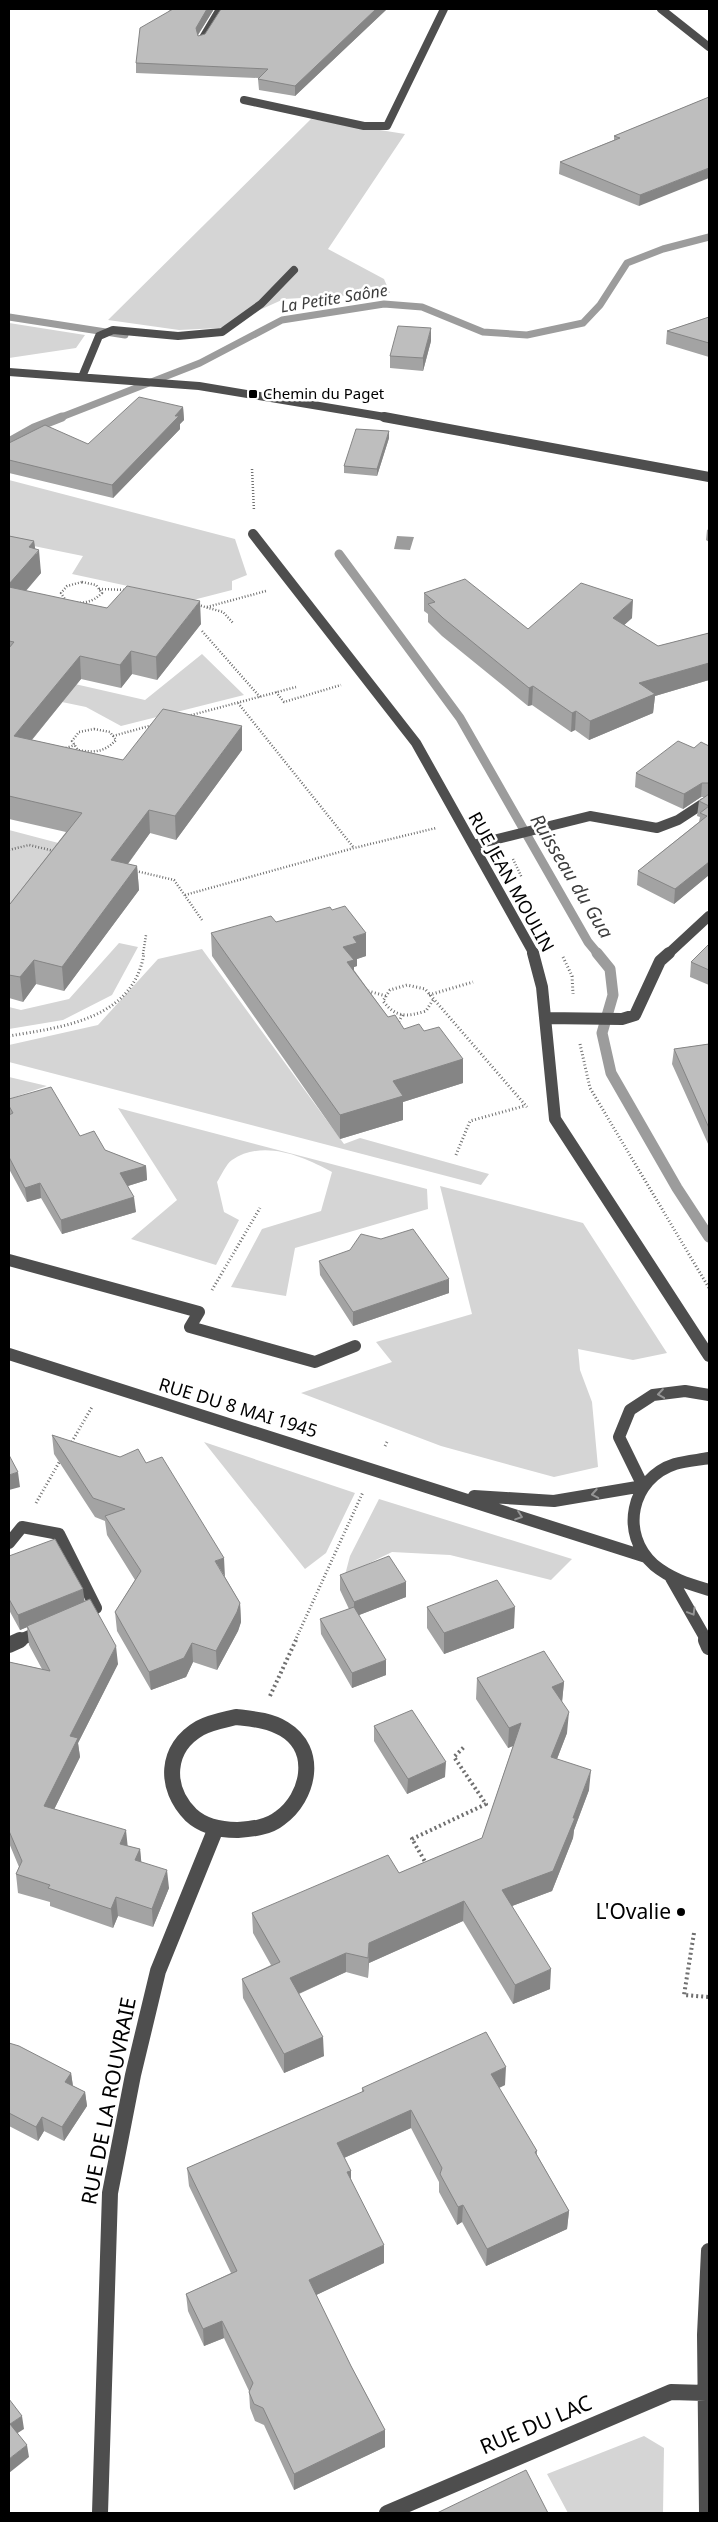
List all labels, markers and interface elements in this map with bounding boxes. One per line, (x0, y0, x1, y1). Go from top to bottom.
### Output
water label: La Petite Saône (279, 279, 389, 317)
place label: Chemin du Paget (263, 383, 385, 403)
marker: Chemin du Paget (247, 388, 259, 400)
street label: RUE JEAN MOULIN (463, 807, 560, 956)
water label: Ruisseau du Gua (525, 809, 620, 943)
street label: RUE DU 8 MAI 1945 (156, 1371, 321, 1443)
one-way arrow (657, 1389, 666, 1399)
one-way arrow (590, 1489, 599, 1499)
one-way arrow (514, 1510, 523, 1520)
one-way arrow (685, 1606, 695, 1615)
place label: L'Ovalie (595, 1897, 671, 1925)
marker: L'Ovalie (675, 1906, 687, 1918)
street label: RUE DE LA ROUVRAIE (74, 1995, 142, 2207)
street label: RUE DU LAC (475, 2388, 596, 2460)

